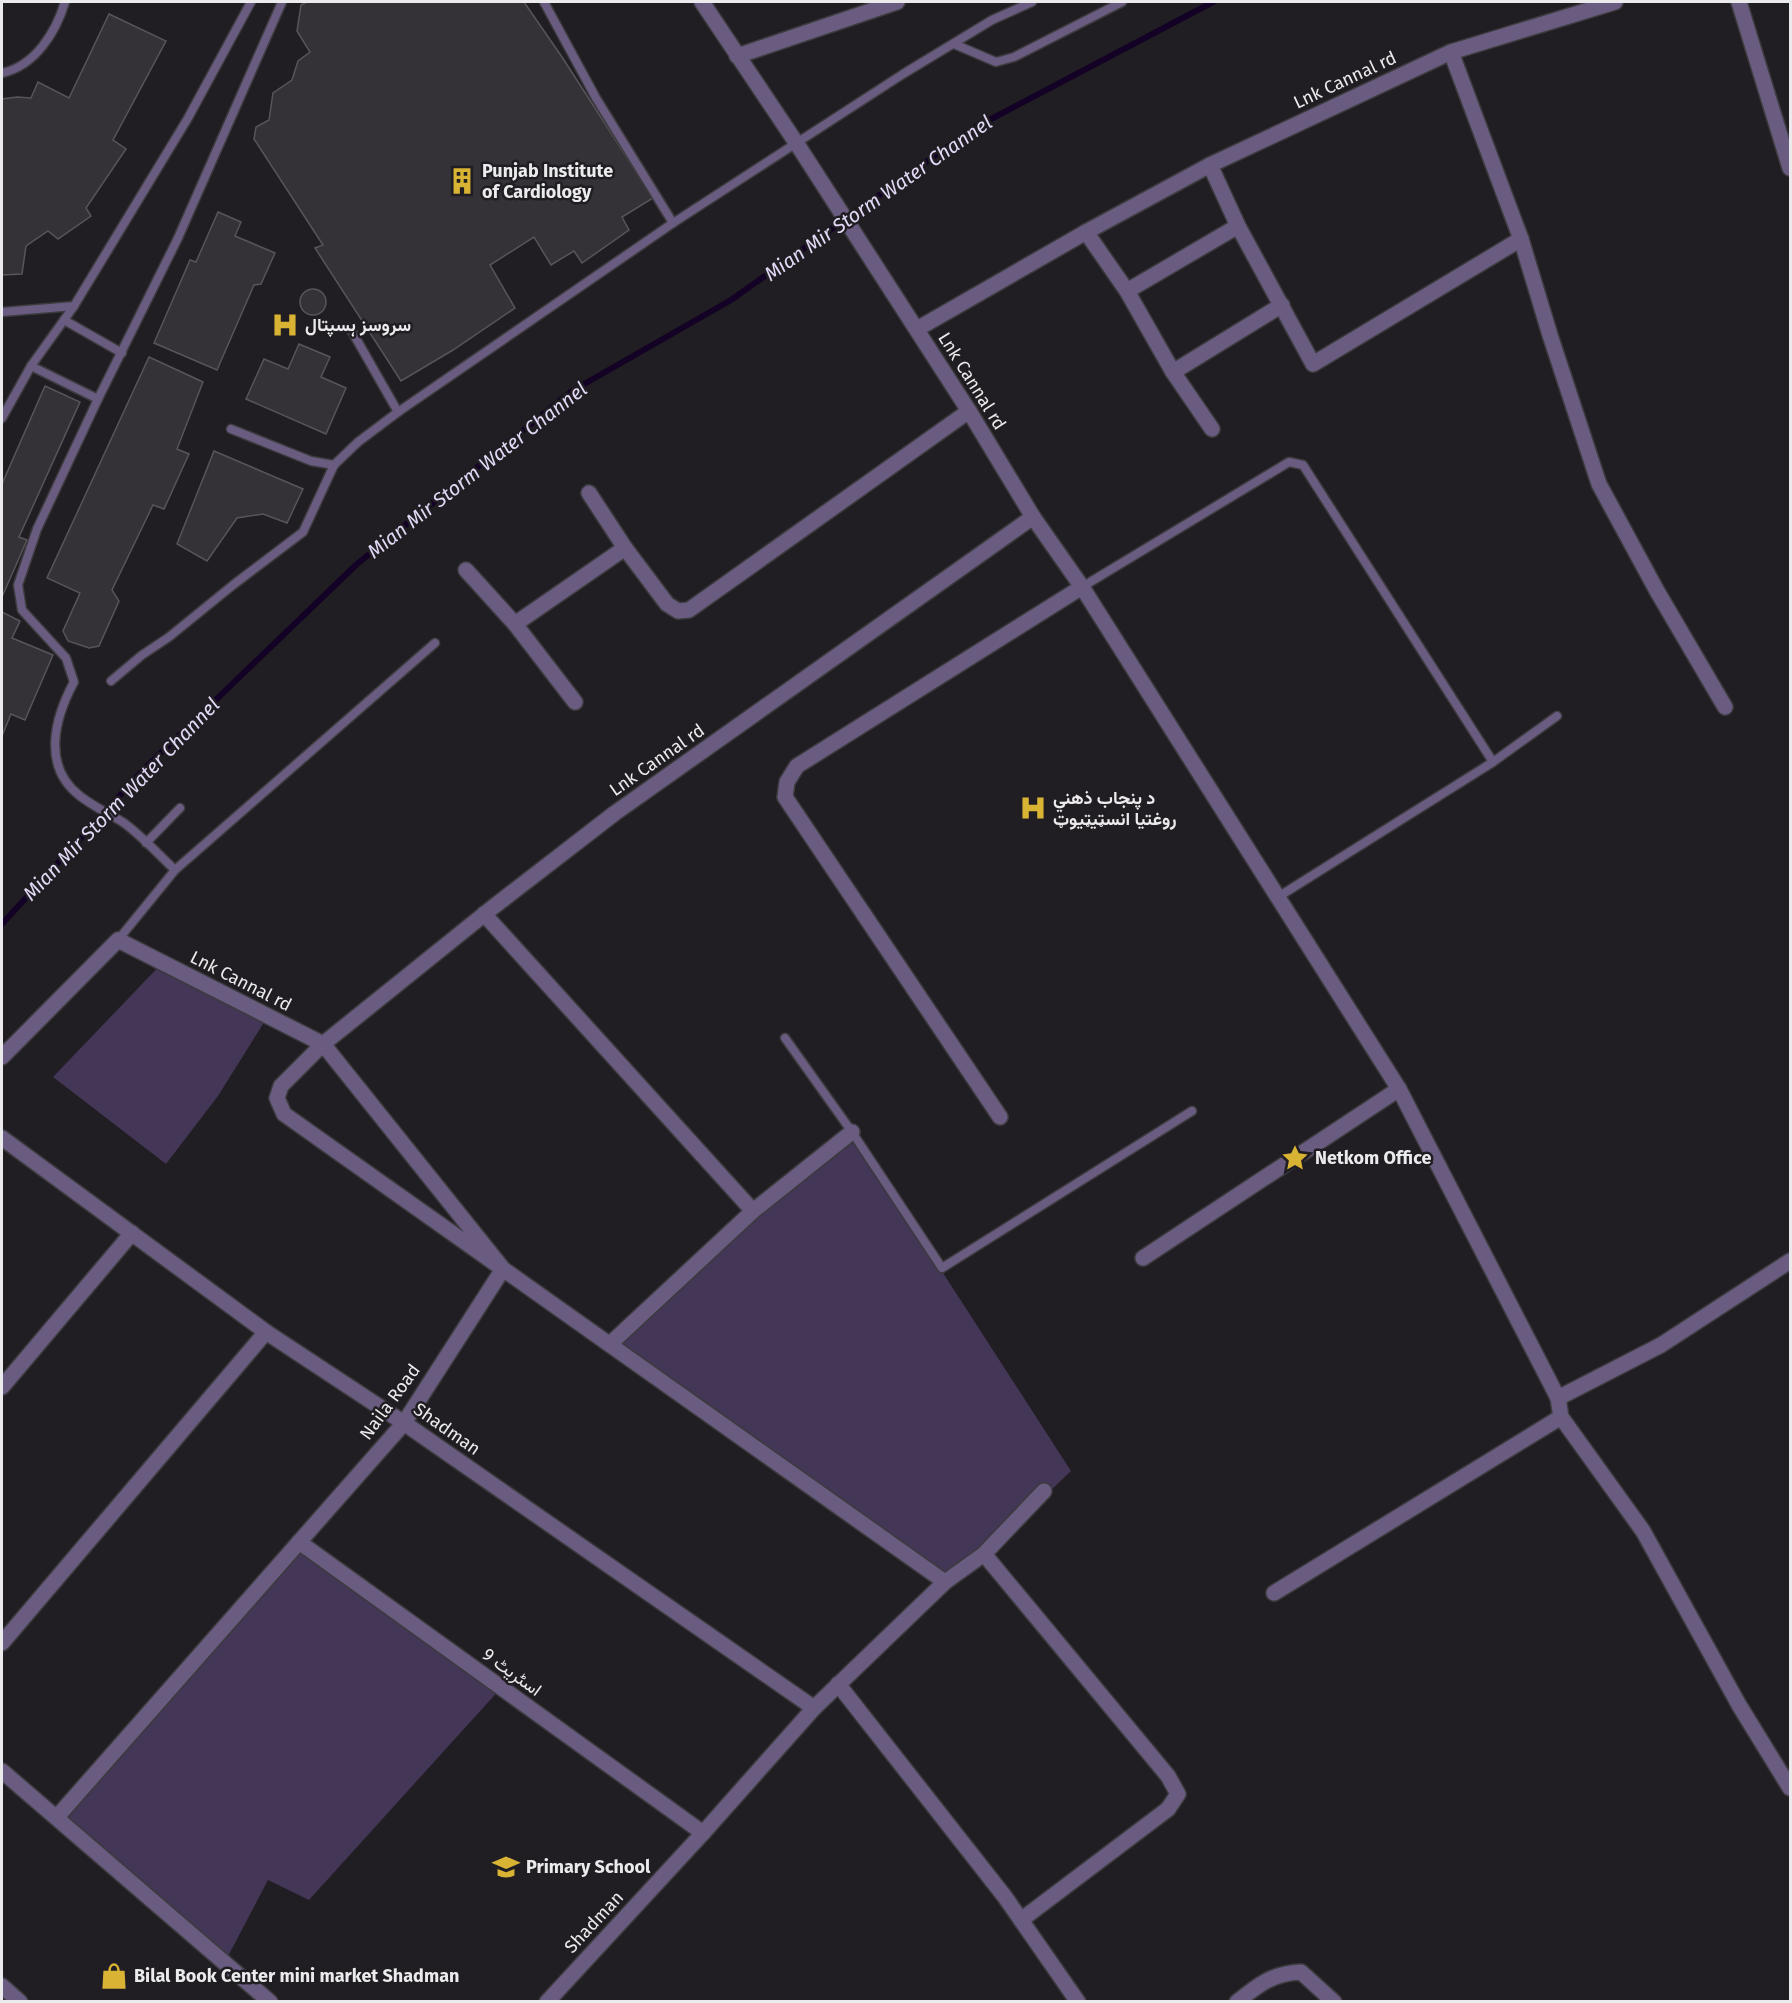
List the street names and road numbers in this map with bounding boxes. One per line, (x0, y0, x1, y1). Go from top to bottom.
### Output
street label: Lnk Cannal rd (1290, 47, 1400, 113)
street label: Lnk Cannal rd (933, 328, 1011, 434)
street label: Lnk Cannal rd (605, 719, 709, 801)
street label: Lnk Cannal rd (187, 946, 295, 1016)
street label: Naila Road (355, 1360, 425, 1444)
street label: Shadman (409, 1398, 485, 1460)
street label: اسٹریٹ 9 (478, 1643, 546, 1701)
street label: Shadman (560, 1886, 628, 1958)

